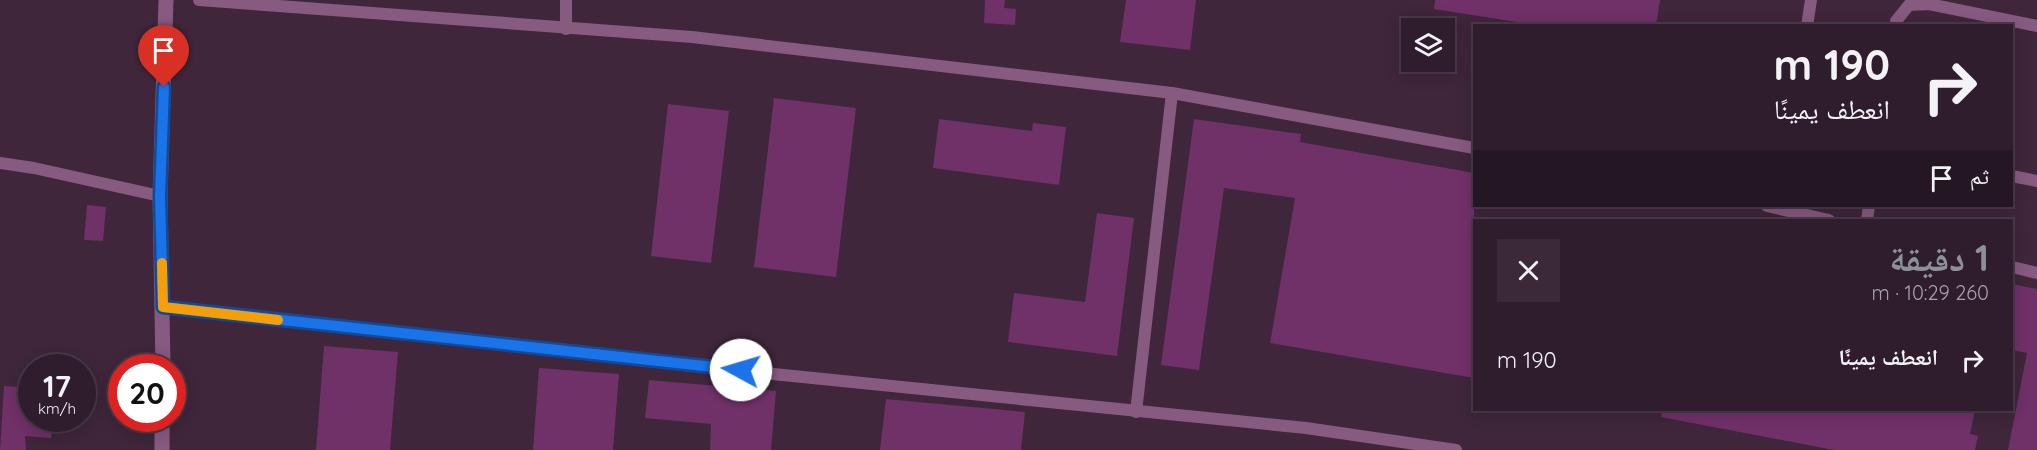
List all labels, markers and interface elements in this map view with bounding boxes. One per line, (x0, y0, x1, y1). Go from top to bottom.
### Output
map controls (1401, 18, 1455, 72)
button: layers (1401, 18, 1455, 72)
pin (138, 25, 189, 87)
icon: arrive (147, 34, 180, 67)
text: 190 m (1774, 38, 1890, 91)
icon: right (1911, 48, 1989, 126)
text: انعطف يمينًا (1774, 92, 1890, 126)
icon: arrive (1925, 162, 1958, 195)
text: ثم (1970, 162, 1989, 190)
text: 1 دقيقة (1889, 235, 1989, 280)
button: close (1497, 239, 1560, 302)
text: 260 m · 10:29 (1871, 280, 1989, 305)
position arrow (709, 338, 773, 402)
text: انعطف يمينًا (1839, 343, 1938, 371)
icon: right (1956, 344, 1989, 377)
text: 190 m (1497, 346, 1557, 374)
speed limit sign: 20 (108, 354, 186, 432)
text: 17 (43, 367, 71, 405)
text: km/h (38, 399, 76, 418)

